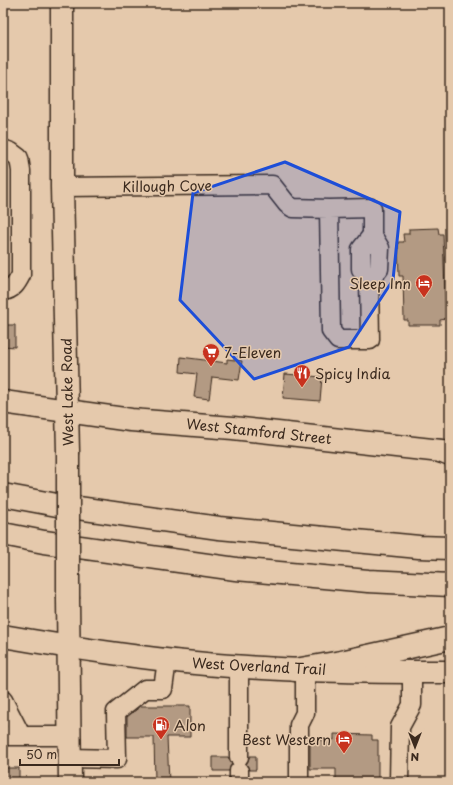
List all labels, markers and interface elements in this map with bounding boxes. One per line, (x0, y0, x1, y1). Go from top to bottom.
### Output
street label: Killough Cove (122, 175, 212, 197)
place label: Sleep Inn (349, 273, 411, 294)
hotel icon: Sleep Inn (414, 273, 434, 298)
street label: West Lake Road (56, 338, 78, 446)
supermarket icon: 7-Eleven (201, 342, 221, 367)
place label: 7-Eleven (224, 342, 281, 363)
restaurant icon: Spicy India (292, 363, 312, 388)
place label: Spicy India (315, 363, 390, 384)
street label: West Stamford Street (185, 413, 333, 449)
street label: West Overland Trail (191, 652, 327, 680)
fuel station icon: Alon (151, 715, 171, 740)
place label: Alon (174, 715, 206, 736)
north arrow (395, 727, 435, 767)
place label: Best Western (242, 729, 331, 750)
hotel icon: Best Western (334, 729, 354, 754)
scale bar (20, 741, 119, 767)
text: 50 m (26, 745, 57, 763)
text: N (410, 749, 419, 766)

